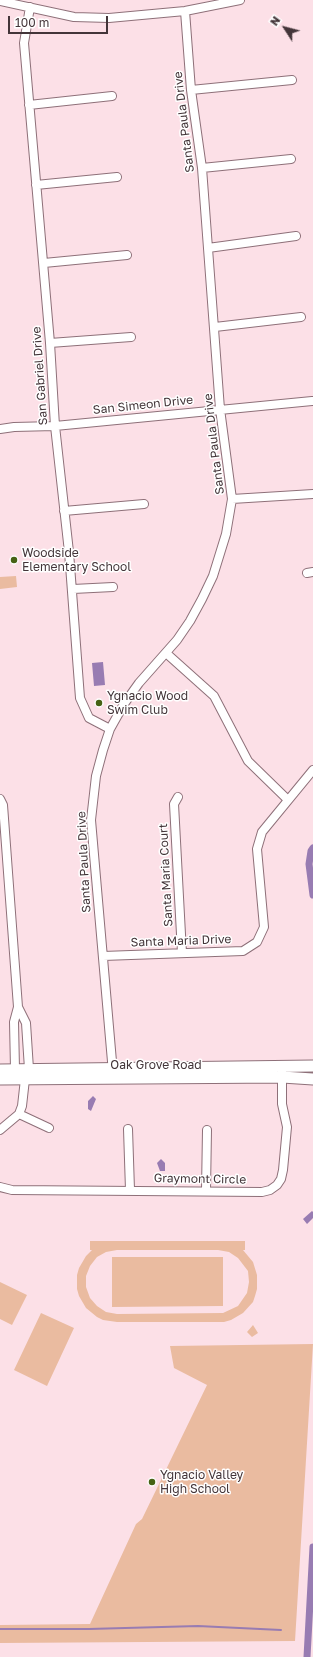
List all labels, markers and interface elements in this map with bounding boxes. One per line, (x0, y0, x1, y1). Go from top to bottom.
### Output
scale bar (10, 8, 110, 34)
north arrow (265, 8, 305, 48)
text: N (267, 13, 283, 28)
text: 100 m (15, 15, 49, 30)
street label: Santa Paula Drive (171, 71, 197, 173)
street label: San Gabriel Drive (29, 326, 51, 426)
street label: San Simeon Drive (92, 393, 194, 417)
street label: Santa Paula Drive (201, 393, 227, 495)
place label: Woodside Elementary School (22, 546, 131, 574)
marker: Woodside Elementary School (9, 555, 19, 565)
place label: Ygnacio Wood Swim Club (107, 689, 188, 717)
marker: Ygnacio Wood Swim Club (94, 698, 104, 708)
street label: Santa Paula Drive (74, 811, 94, 913)
street label: Santa Maria Court (156, 823, 176, 927)
street label: Santa Maria Drive (130, 932, 232, 950)
street label: Oak Grove Road (110, 1058, 202, 1072)
street label: Graymont Circle (154, 1171, 246, 1187)
place label: Ygnacio Valley High School (160, 1468, 243, 1496)
marker: Ygnacio Valley High School (147, 1477, 157, 1487)

